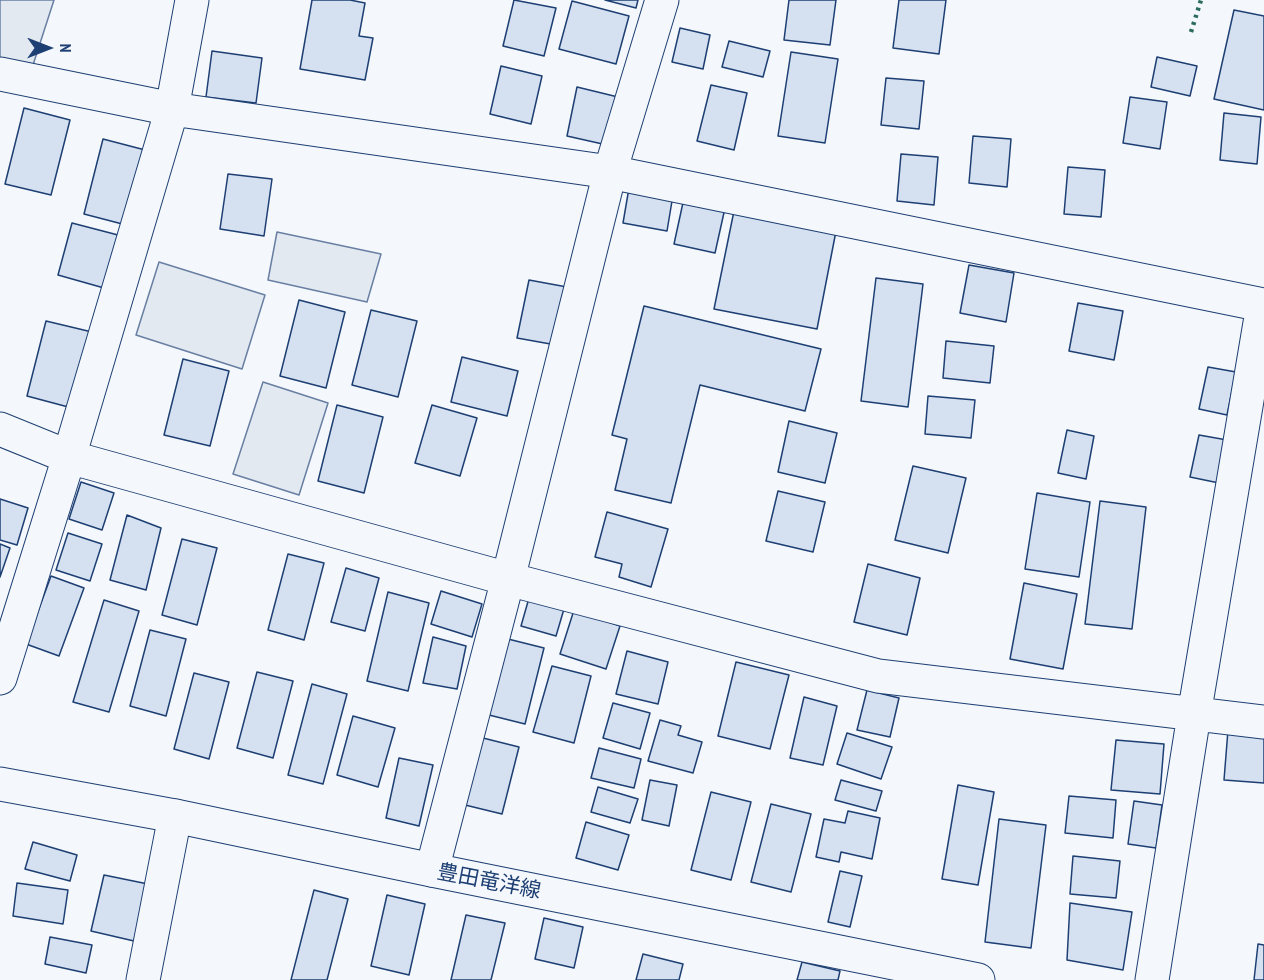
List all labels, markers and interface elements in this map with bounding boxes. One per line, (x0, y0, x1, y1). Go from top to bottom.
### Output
north arrow (18, 18, 78, 78)
text: N (56, 44, 76, 52)
street label: 豊田竜洋線 (435, 860, 543, 904)

